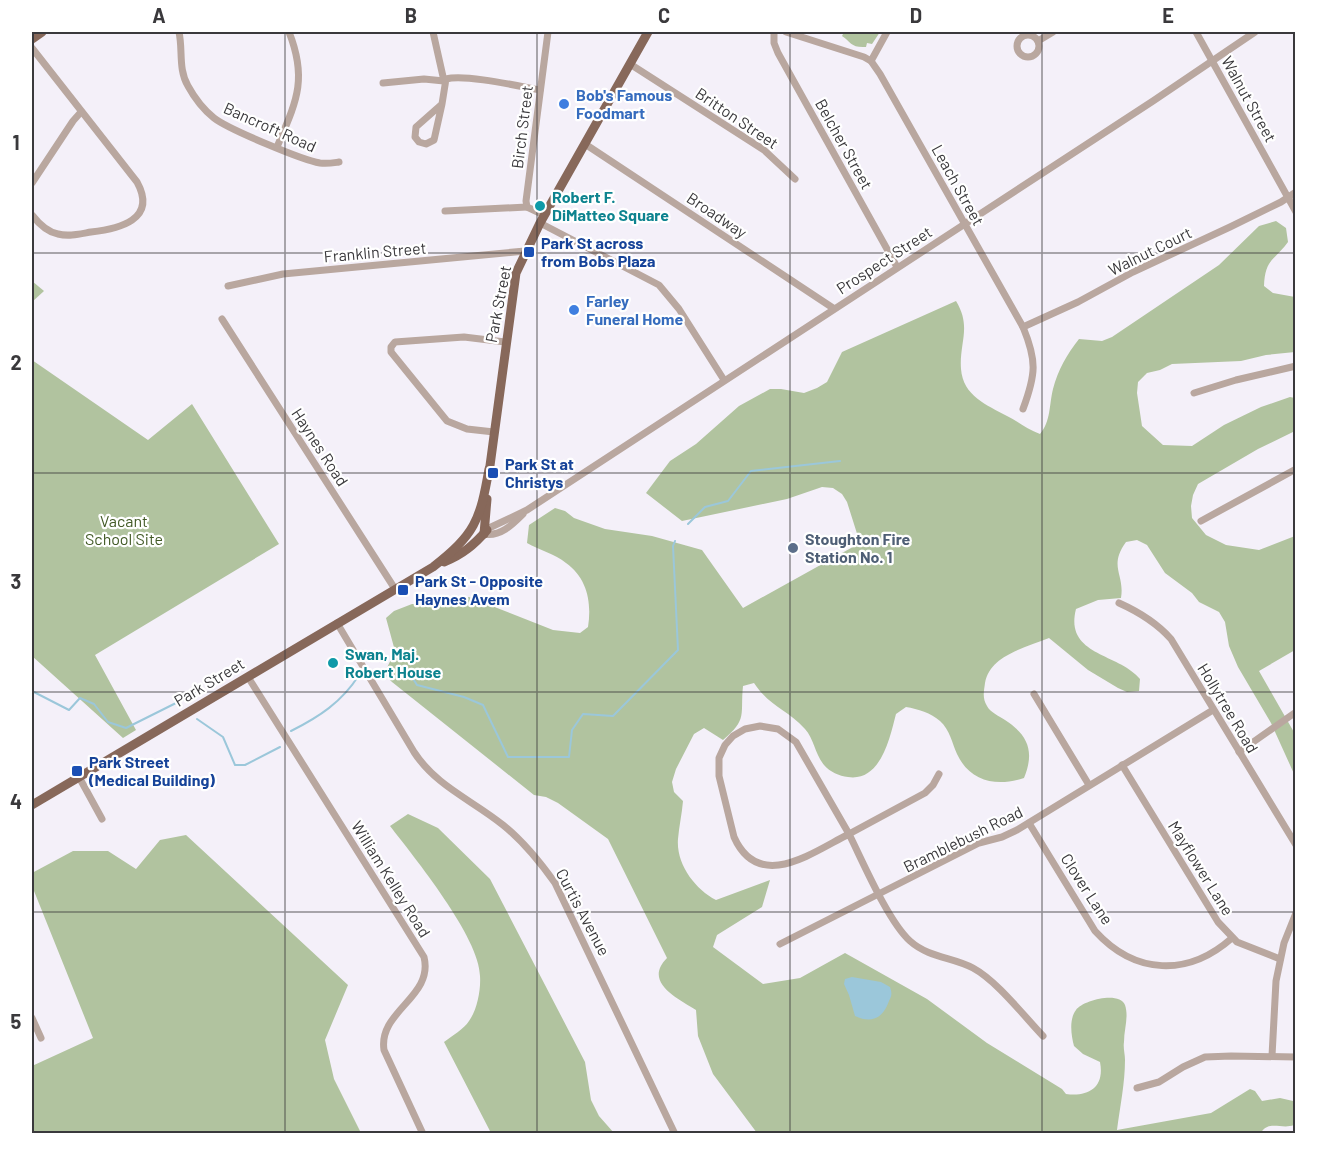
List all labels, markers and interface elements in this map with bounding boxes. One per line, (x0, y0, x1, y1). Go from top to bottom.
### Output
text: A (152, 3, 166, 27)
text: B (405, 3, 417, 27)
text: C (658, 3, 670, 27)
text: D (910, 3, 922, 27)
text: E (1162, 3, 1174, 27)
street label: Walnut Street (1218, 53, 1281, 145)
street label: Britton Street (692, 83, 782, 152)
street label: Birch Street (507, 84, 536, 170)
place label: Bob's Famous Foodmart (576, 85, 672, 122)
street label: Belcher Street (812, 95, 877, 192)
marker: Bob's Famous Foodmart (557, 97, 571, 111)
street label: Bancroft Road (221, 98, 319, 155)
text: 1 (12, 130, 20, 154)
street label: Leach Street (928, 141, 988, 229)
place label: Robert F. DiMatteo Square (552, 187, 669, 224)
street label: Broadway (684, 188, 751, 242)
marker: Robert F. DiMatteo Square (533, 199, 547, 213)
street label: Prospect Street (832, 222, 935, 297)
street label: Walnut Court (1105, 222, 1194, 279)
place label: Park St across from Bobs Plaza (541, 233, 655, 270)
street label: Franklin Street (323, 238, 427, 265)
marker: Park St across from Bobs Plaza (522, 245, 536, 259)
street label: Park Street (481, 264, 514, 344)
place label: Farley Funeral Home (586, 291, 683, 328)
marker: Farley Funeral Home (567, 303, 581, 317)
text: 2 (10, 350, 22, 374)
street label: Haynes Road (288, 404, 353, 489)
place label: Park St at Christys (505, 454, 574, 491)
marker: Park St at Christys (486, 466, 500, 480)
park label: Vacant School Site (85, 511, 163, 548)
place label: Stoughton Fire Station No. 1 (805, 529, 911, 566)
marker: Stoughton Fire Station No. 1 (786, 541, 800, 555)
text: 3 (11, 569, 21, 593)
place label: Park St - Opposite Haynes Avem (415, 571, 543, 608)
marker: Park St - Opposite Haynes Avem (396, 583, 410, 597)
place label: Swan, Maj. Robert House (345, 644, 442, 681)
street label: Park Street (170, 653, 247, 710)
marker: Swan, Maj. Robert House (326, 656, 340, 670)
street label: Hollytree Road (1194, 660, 1263, 756)
place label: Park Street (Medical Building) (88, 752, 215, 789)
marker: Park Street (Medical Building) (70, 764, 84, 778)
text: 4 (10, 789, 22, 813)
street label: Bramblebush Road (900, 801, 1026, 876)
street label: William Kelley Road (348, 817, 435, 941)
street label: Mayflower Lane (1165, 817, 1238, 918)
street label: Clover Lane (1057, 850, 1117, 928)
street label: Curtis Avenue (553, 865, 614, 959)
text: 5 (11, 1009, 22, 1033)

